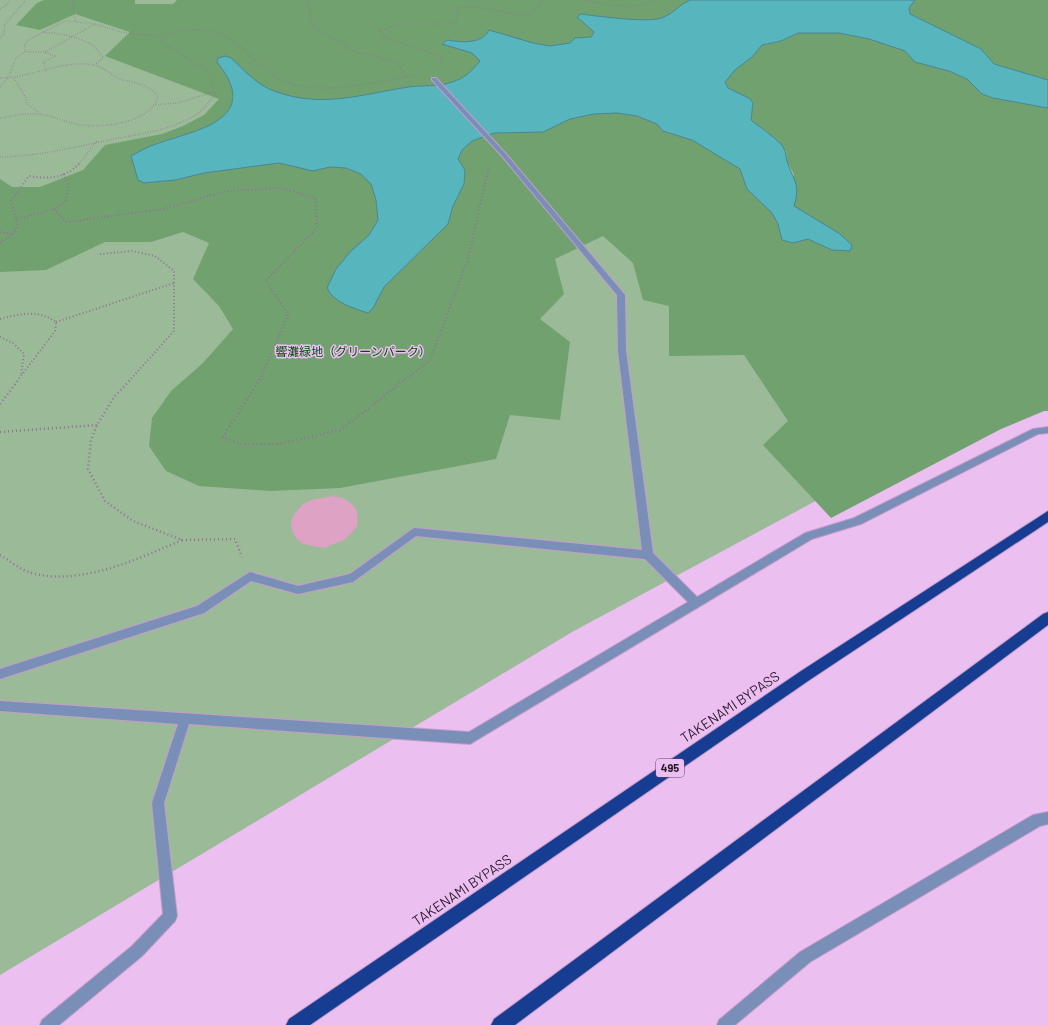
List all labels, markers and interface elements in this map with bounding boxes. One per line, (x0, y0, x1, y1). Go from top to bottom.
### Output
park label: 響灘緑地（グリーンパーク） (275, 344, 431, 358)
street label: TAKENAMI BYPASS (677, 667, 782, 746)
road number: 495 (656, 759, 684, 777)
street label: TAKENAMI BYPASS (409, 850, 514, 929)

